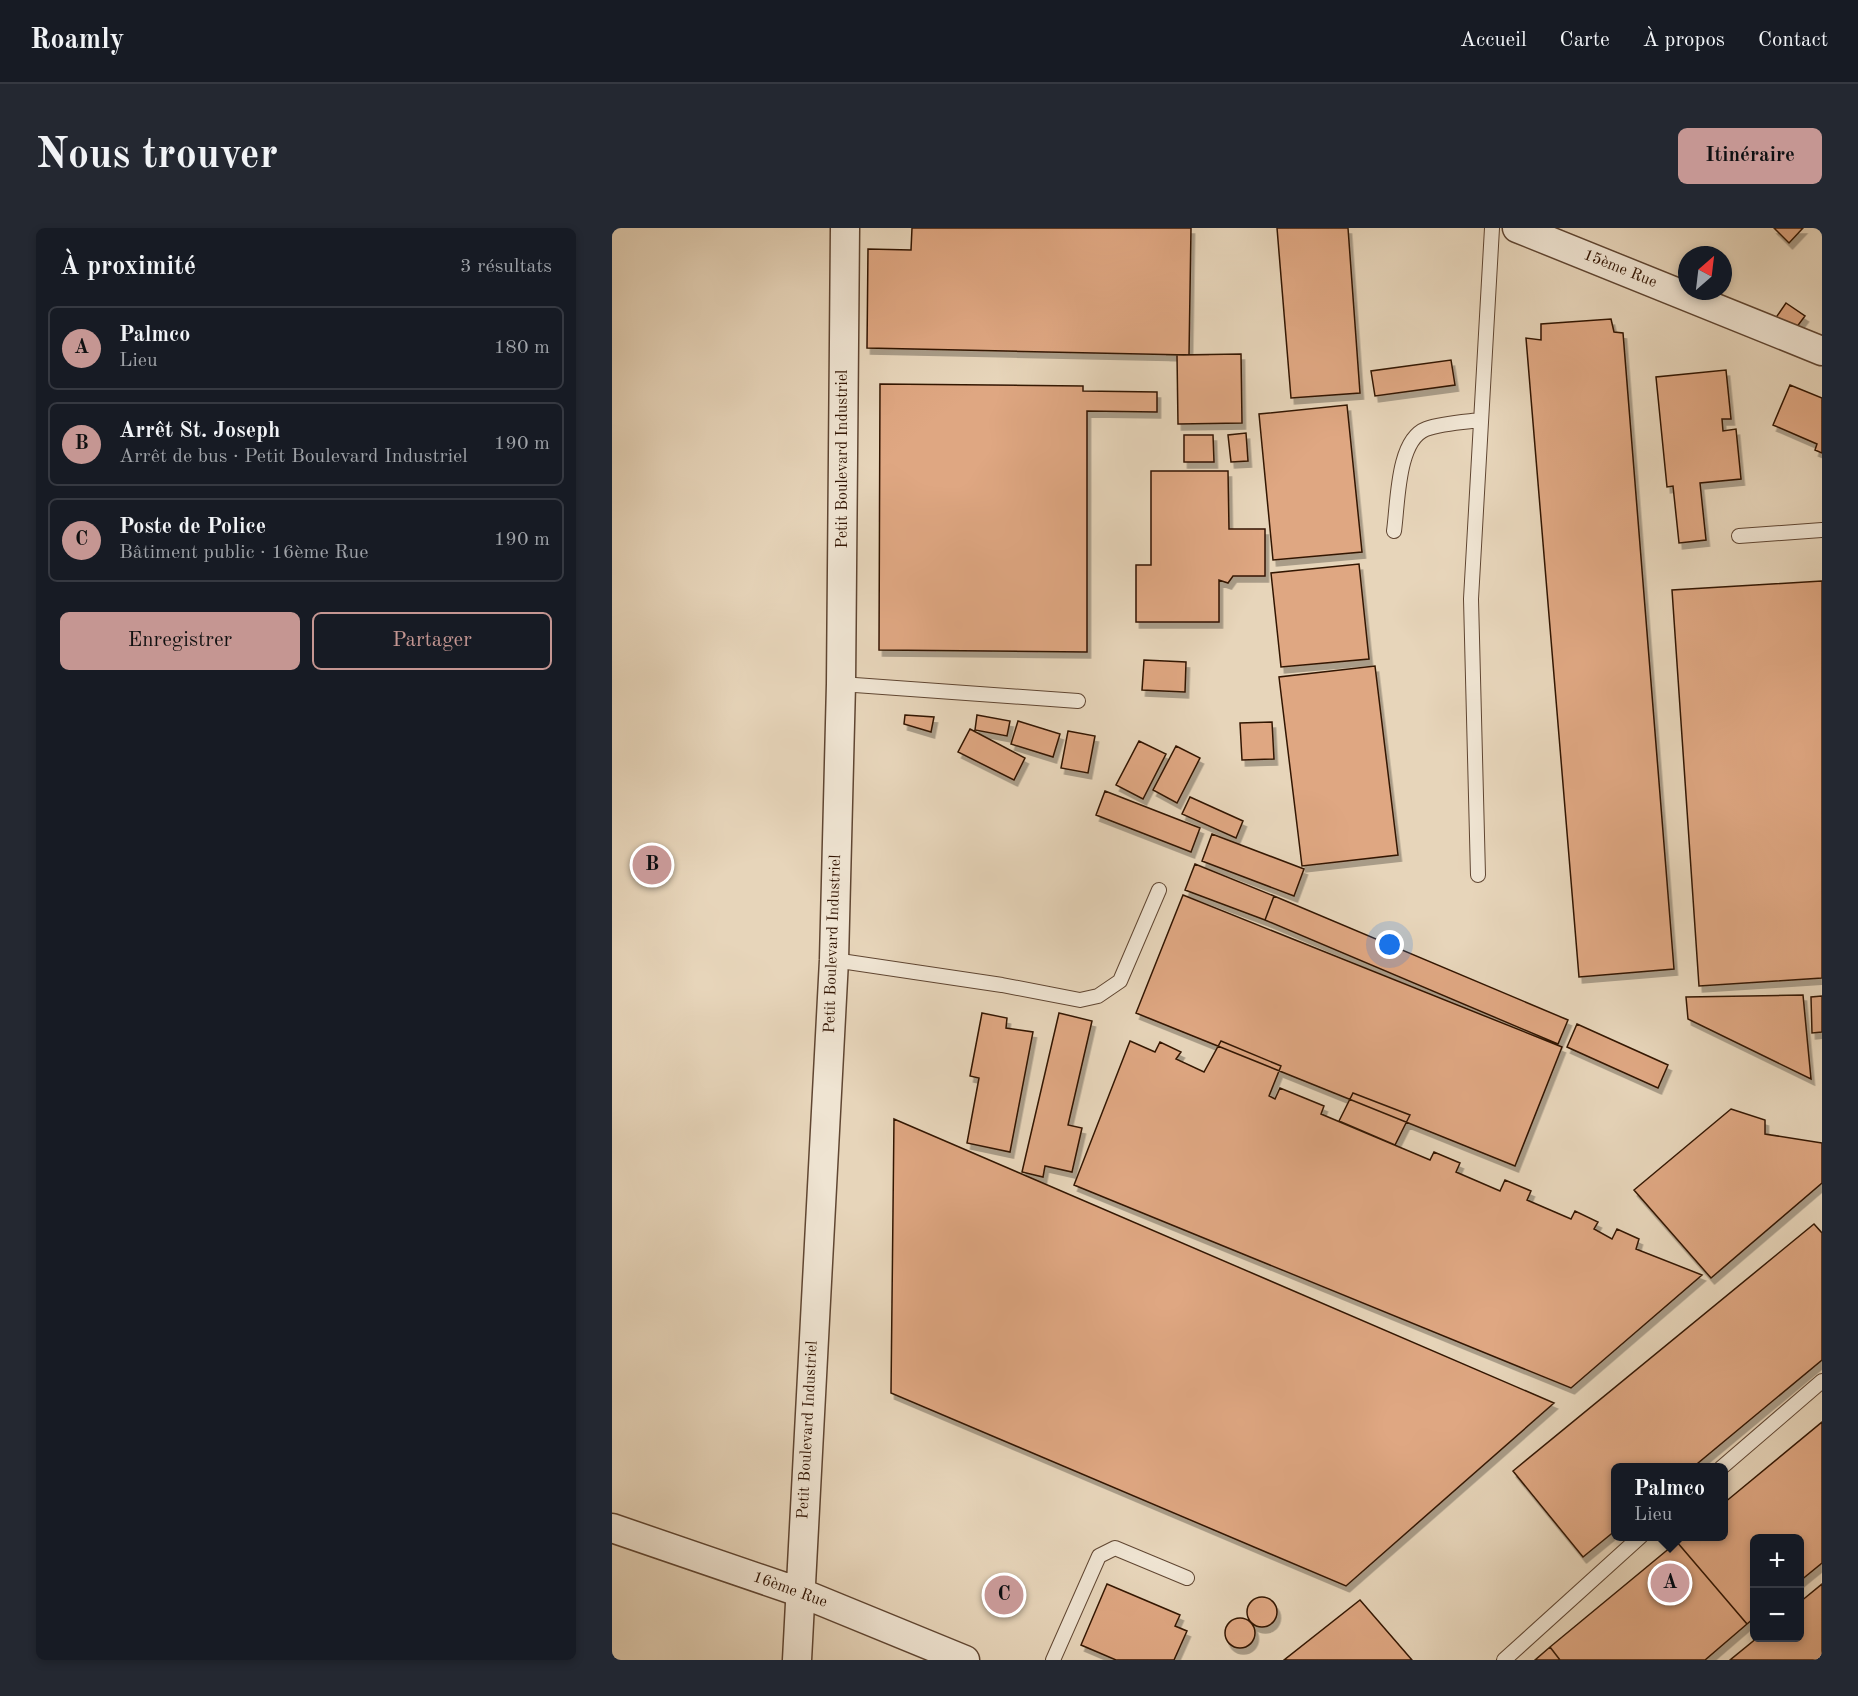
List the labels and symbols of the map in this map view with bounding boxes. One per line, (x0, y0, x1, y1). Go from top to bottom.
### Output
north arrow (1678, 246, 1732, 300)
street label: 15ème Rue (1581, 247, 1659, 291)
street label: Petit Boulevard Industriel (835, 370, 851, 548)
pin: B (632, 842, 672, 888)
street label: Petit Boulevard Industriel (822, 854, 844, 1034)
your location (1375, 930, 1404, 959)
street label: Petit Boulevard Industriel (795, 1340, 821, 1520)
pin: A (1650, 1560, 1690, 1606)
street label: 16ème Rue (751, 1569, 829, 1611)
pin: C (984, 1572, 1024, 1618)

